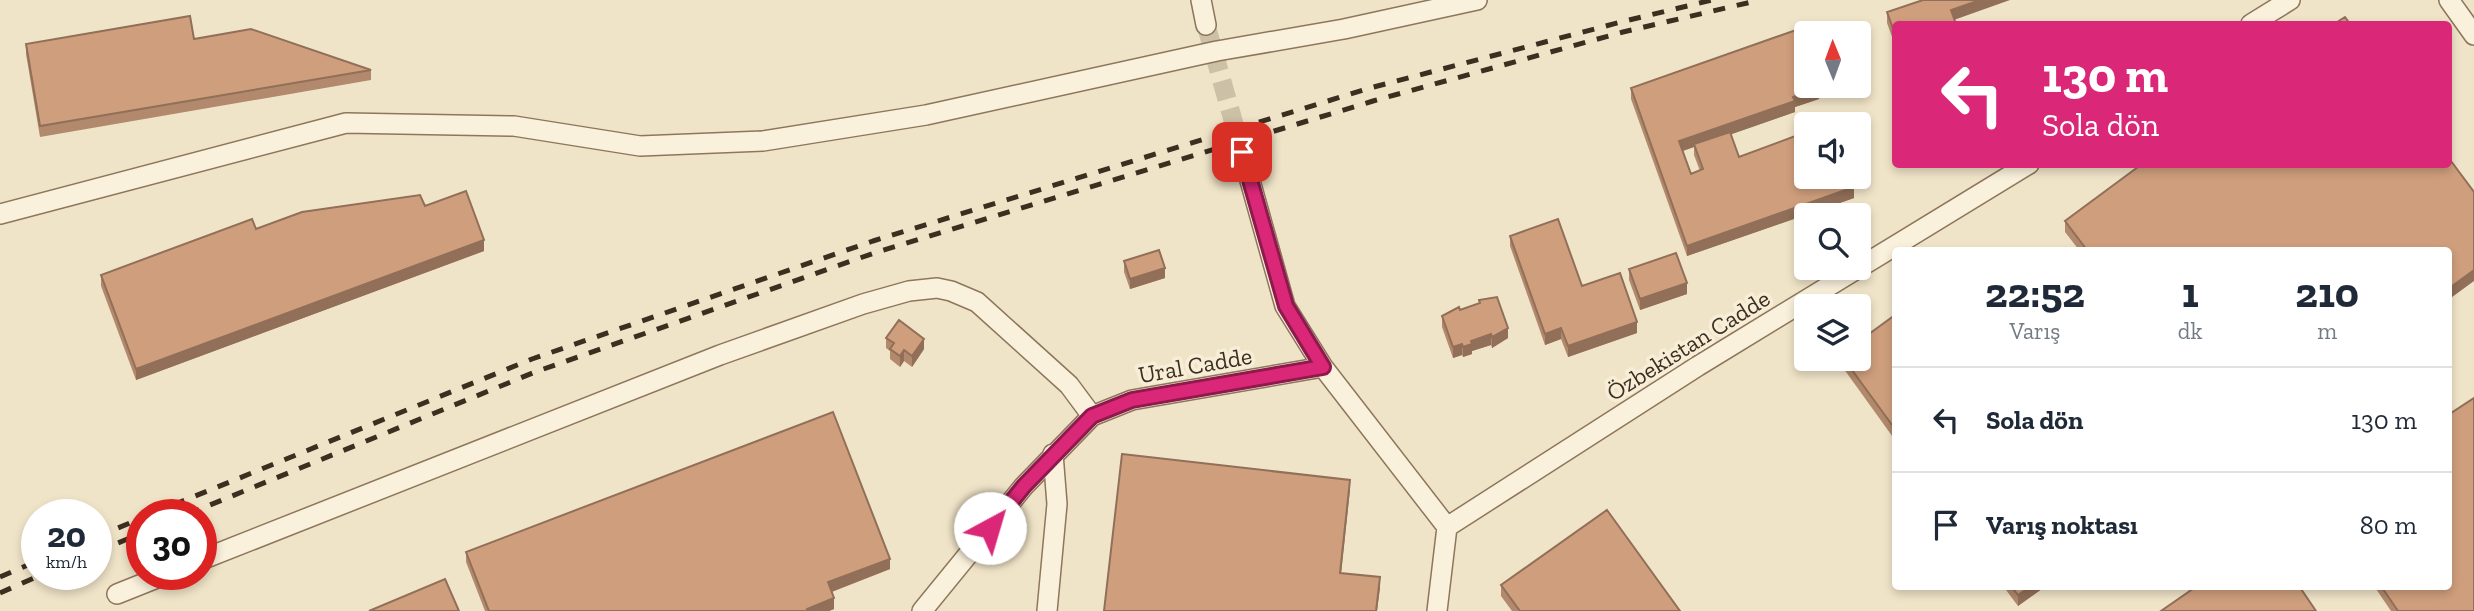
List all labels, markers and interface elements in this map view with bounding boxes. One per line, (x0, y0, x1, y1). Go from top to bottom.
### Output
north arrow (1794, 21, 1871, 98)
map controls (1794, 21, 1871, 371)
text: 130 m (2042, 46, 2168, 105)
icon: left (1927, 49, 2018, 140)
text: Sola dön (2042, 106, 2159, 144)
button: sound (1794, 112, 1871, 189)
pin (1212, 122, 1272, 182)
icon: arrive (1223, 133, 1261, 171)
button: search (1794, 203, 1871, 280)
text: 22:52 (1985, 267, 2085, 318)
text: 1 (2182, 267, 2199, 318)
text: 210 (2295, 267, 2359, 318)
street label: Özbekistan Cadde (1601, 283, 1775, 407)
button: layers (1794, 294, 1871, 371)
text: Varış (2010, 317, 2060, 345)
text: dk (2178, 317, 2202, 345)
text: m (2317, 317, 2337, 345)
street label: Ural Cadde (1136, 341, 1254, 389)
icon: left (1927, 401, 1965, 439)
text: Sola dön (1986, 404, 2083, 436)
text: 130 m (2351, 404, 2417, 436)
position arrow (953, 491, 1027, 565)
speed limit sign: 30 (126, 499, 217, 590)
icon: arrive (1927, 506, 1965, 544)
text: Varış noktası (1986, 509, 2138, 541)
text: 80 m (2360, 509, 2417, 541)
text: 20 (47, 514, 86, 556)
text: km/h (46, 551, 87, 573)

